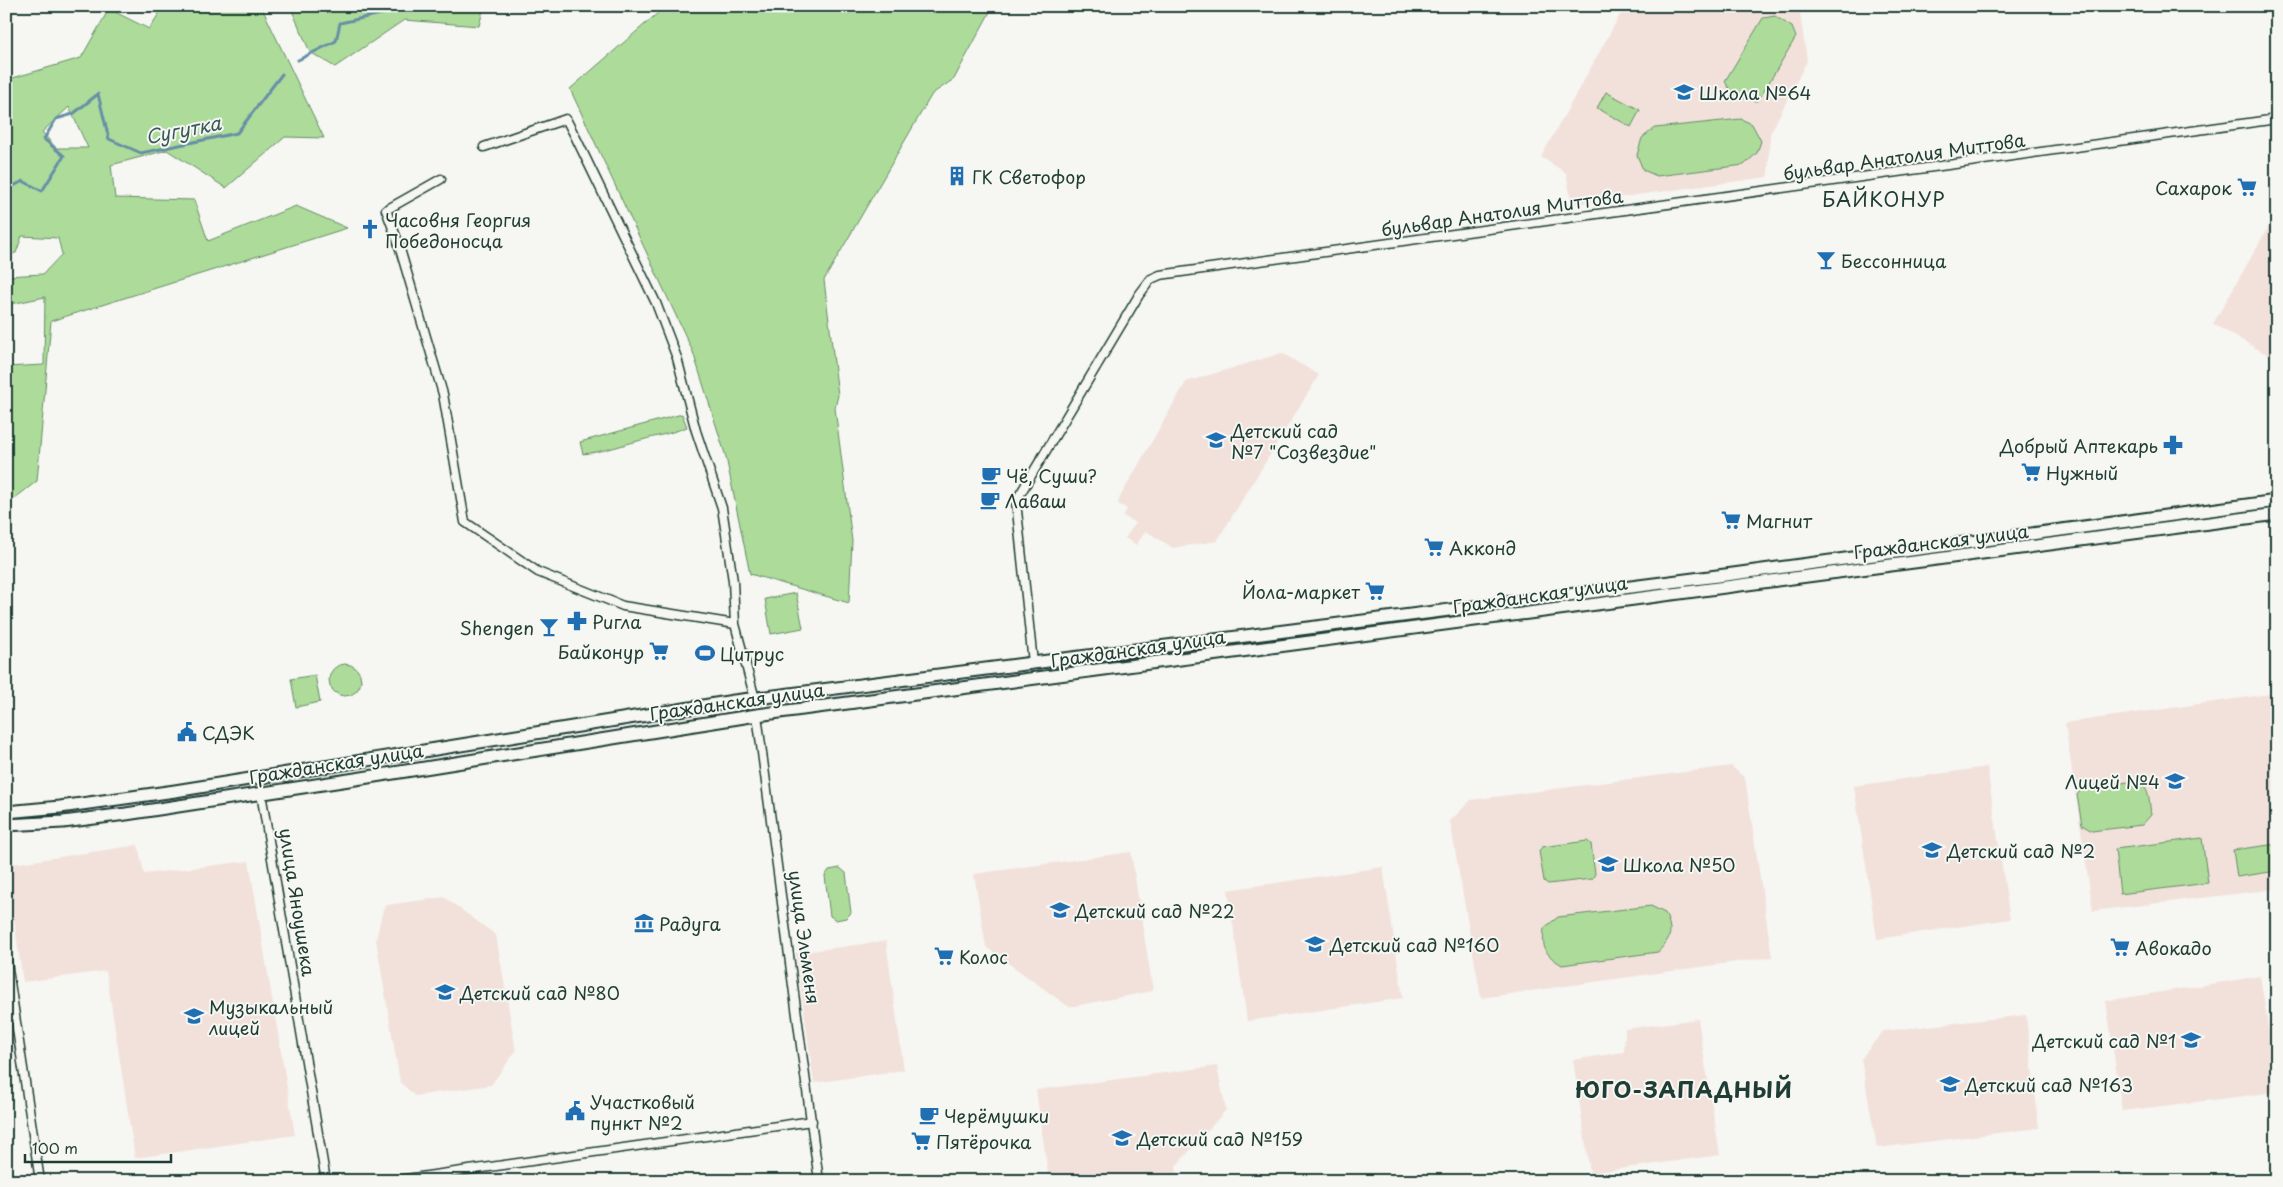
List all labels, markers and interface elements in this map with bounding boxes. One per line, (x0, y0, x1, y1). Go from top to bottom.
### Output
place label: Школа №64 (1699, 79, 1811, 106)
school or university icon: Школа №64 (1673, 81, 1695, 103)
water label: Сугутка (143, 108, 224, 150)
street label: бульвар Анатолия Миттова (1781, 126, 2028, 186)
place label: ГК Светофор (972, 163, 1086, 190)
building icon: ГК Светофор (946, 165, 968, 187)
place label: Сахарок (2155, 174, 2232, 201)
supermarket icon: Сахарок (2236, 176, 2258, 198)
street label: бульвар Анатолия Миттова (1379, 182, 1626, 242)
district label: БАЙКОНУР (1822, 184, 1946, 214)
place label: Часовня Георгия Победоносца (385, 206, 531, 254)
church icon: Часовня Георгия Победоносца (359, 218, 381, 240)
place label: Бессонница (1841, 247, 1947, 274)
bar icon: Бессонница (1815, 249, 1837, 271)
place label: Детский сад №7 "Созвездие" (1230, 417, 1376, 465)
school or university icon: Детский сад №7 "Созвездие" (1205, 429, 1227, 451)
place label: Добрый Аптекарь (1999, 432, 2158, 459)
pharmacy icon: Добрый Аптекарь (2162, 434, 2184, 456)
place label: Нужный (2046, 459, 2118, 486)
supermarket icon: Нужный (2020, 461, 2042, 483)
place label: Чё, Суши? (1006, 462, 1097, 489)
cafe icon: Чё, Суши? (980, 464, 1002, 486)
place label: Лаваш (1005, 487, 1067, 514)
cafe icon: Лаваш (979, 489, 1001, 511)
place label: Магнит (1746, 507, 1813, 534)
supermarket icon: Магнит (1720, 509, 1742, 531)
street label: Гражданская улица (1852, 517, 2031, 565)
place label: Акконд (1449, 534, 1516, 561)
supermarket icon: Акконд (1423, 536, 1445, 558)
street label: Гражданская улица (1451, 568, 1630, 620)
place label: Йола-маркет (1242, 578, 1360, 605)
supermarket icon: Йола-маркет (1364, 580, 1386, 602)
place label: Ригла (592, 608, 642, 635)
pharmacy icon: Ригла (566, 610, 588, 632)
place label: Shengen (460, 614, 534, 641)
bar icon: Shengen (538, 616, 560, 638)
street label: Гражданская улица (1049, 622, 1228, 674)
place label: Байконур (558, 638, 644, 665)
supermarket icon: Байконур (648, 640, 670, 662)
place label: Цитрус (720, 640, 784, 667)
sports icon: Цитрус (694, 642, 716, 664)
street label: Гражданская улица (648, 675, 827, 727)
place label: СДЭК (202, 719, 255, 746)
public building icon: СДЭК (176, 721, 198, 743)
street label: Гражданская улица (247, 736, 426, 790)
place label: Лицей №4 (2065, 768, 2160, 795)
school or university icon: Лицей №4 (2164, 770, 2186, 792)
street label: улица Яноушека (273, 826, 323, 979)
place label: Детский сад №2 (1946, 837, 2095, 864)
school or university icon: Детский сад №2 (1921, 839, 1943, 861)
place label: Школа №50 (1623, 851, 1736, 878)
school or university icon: Школа №50 (1597, 853, 1619, 875)
street label: улица Эльменя (782, 868, 828, 1006)
place label: Детский сад №22 (1074, 897, 1235, 924)
school or university icon: Детский сад №22 (1049, 899, 1071, 921)
place label: Радуга (659, 910, 721, 937)
museum icon: Радуга (633, 912, 655, 934)
place label: Детский сад №160 (1329, 931, 1499, 958)
school or university icon: Детский сад №160 (1304, 933, 1326, 955)
place label: Авокадо (2135, 934, 2212, 961)
supermarket icon: Авокадо (2109, 936, 2131, 958)
place label: Колос (959, 943, 1008, 970)
supermarket icon: Колос (933, 945, 955, 967)
place label: Детский сад №80 (459, 979, 620, 1006)
school or university icon: Детский сад №80 (434, 981, 456, 1003)
place label: Музыкальный лицей (208, 993, 333, 1041)
school or university icon: Музыкальный лицей (183, 1005, 205, 1027)
place label: Детский сад №1 (2031, 1027, 2176, 1054)
school or university icon: Детский сад №1 (2180, 1029, 2202, 1051)
place label: Детский сад №163 (1964, 1071, 2133, 1098)
district label: ЮГО-ЗАПАДНЫЙ (1575, 1072, 1793, 1105)
school or university icon: Детский сад №163 (1939, 1073, 1961, 1095)
place label: Участковый пункт №2 (590, 1088, 695, 1136)
public building icon: Участковый пункт №2 (564, 1100, 586, 1122)
place label: Черёмушки (944, 1102, 1049, 1129)
cafe icon: Черёмушки (918, 1104, 940, 1126)
place label: Детский сад №159 (1136, 1125, 1303, 1152)
school or university icon: Детский сад №159 (1111, 1127, 1133, 1149)
place label: Пятёрочка (936, 1128, 1032, 1155)
supermarket icon: Пятёрочка (910, 1130, 932, 1152)
scale bar (25, 1132, 171, 1164)
text: 100 m (32, 1136, 78, 1159)

